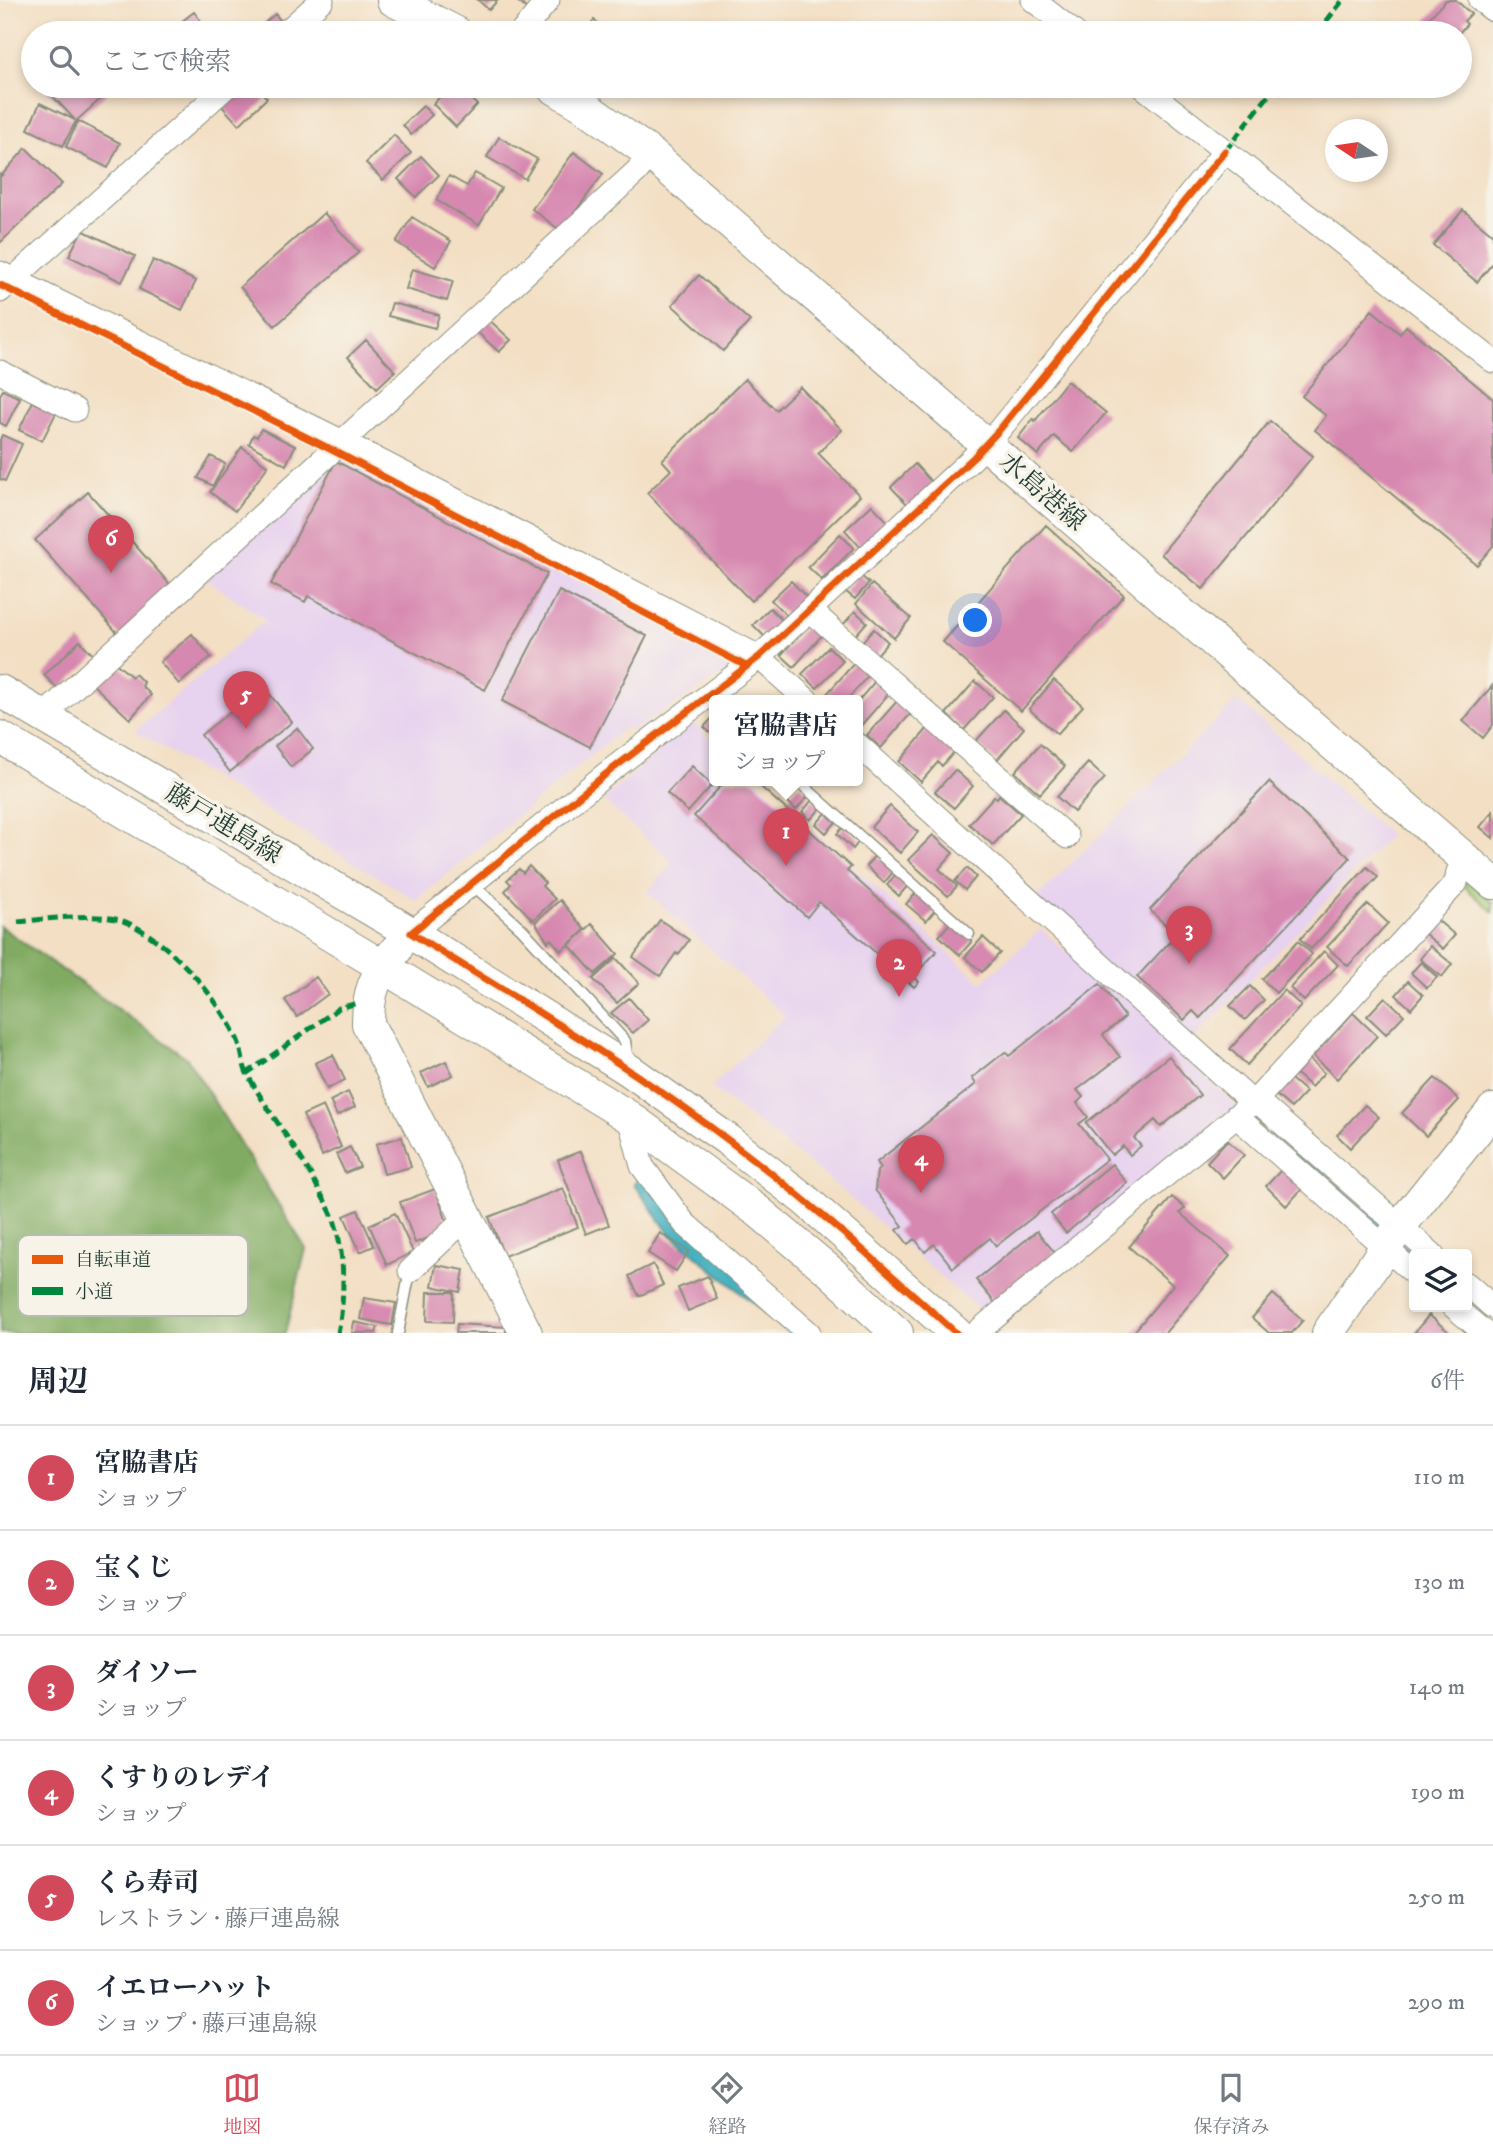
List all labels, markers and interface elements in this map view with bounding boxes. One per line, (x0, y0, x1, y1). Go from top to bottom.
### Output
search box (21, 21, 1472, 98)
icon: search (45, 41, 83, 79)
text: ここで検索 (101, 46, 231, 79)
north arrow (1325, 119, 1388, 182)
street label: 水島港線 (992, 446, 1092, 539)
pin: 6 (88, 515, 134, 573)
your location (958, 603, 992, 637)
pin: 5 (223, 671, 269, 729)
popup (709, 695, 863, 786)
text: 宮脇書店 (734, 710, 838, 743)
text: ショップ (734, 748, 826, 777)
street label: 藤戸連島線 (159, 777, 287, 872)
pin: 1 (763, 808, 809, 866)
pin: 3 (1166, 906, 1212, 964)
pin: 2 (876, 939, 922, 997)
pin: 4 (898, 1135, 944, 1193)
legend (18, 1235, 248, 1316)
text: 自転車道 (75, 1249, 151, 1272)
map controls (1409, 1249, 1472, 1312)
button: layers (1409, 1249, 1472, 1312)
text: 小道 (75, 1281, 113, 1304)
text: 周辺 (28, 1364, 88, 1401)
text: 6件 (1430, 1367, 1465, 1396)
text: 宮脇書店 (95, 1447, 199, 1480)
text: 1 (47, 1463, 55, 1492)
text: 110 m (1414, 1463, 1465, 1492)
text: ショップ (95, 1485, 187, 1514)
text: 宝くじ (95, 1552, 173, 1585)
text: 2 (45, 1568, 57, 1597)
text: 130 m (1413, 1568, 1465, 1597)
text: ショップ (95, 1590, 187, 1619)
text: ダイソー (95, 1657, 198, 1690)
text: 3 (47, 1673, 55, 1702)
text: 140 m (1409, 1673, 1465, 1702)
text: ショップ (95, 1695, 187, 1724)
text: くすりのレデイ (95, 1762, 275, 1795)
text: 4 (44, 1778, 58, 1807)
text: 190 m (1411, 1778, 1465, 1807)
text: ショップ (95, 1800, 187, 1829)
text: くら寿司 (95, 1867, 199, 1900)
text: 5 (45, 1883, 57, 1912)
text: 250 m (1408, 1883, 1465, 1912)
text: レストラン · 藤戸連島線 (95, 1905, 340, 1934)
text: イエローハット (95, 1972, 275, 2005)
text: 6 (45, 1988, 57, 2017)
text: 290 m (1408, 1988, 1465, 2017)
text: ショップ · 藤戸連島線 (95, 2010, 317, 2039)
tab: 地図 (223, 2069, 262, 2139)
tab: 経路 (708, 2069, 747, 2139)
tab: 保存済み (1193, 2069, 1270, 2139)

